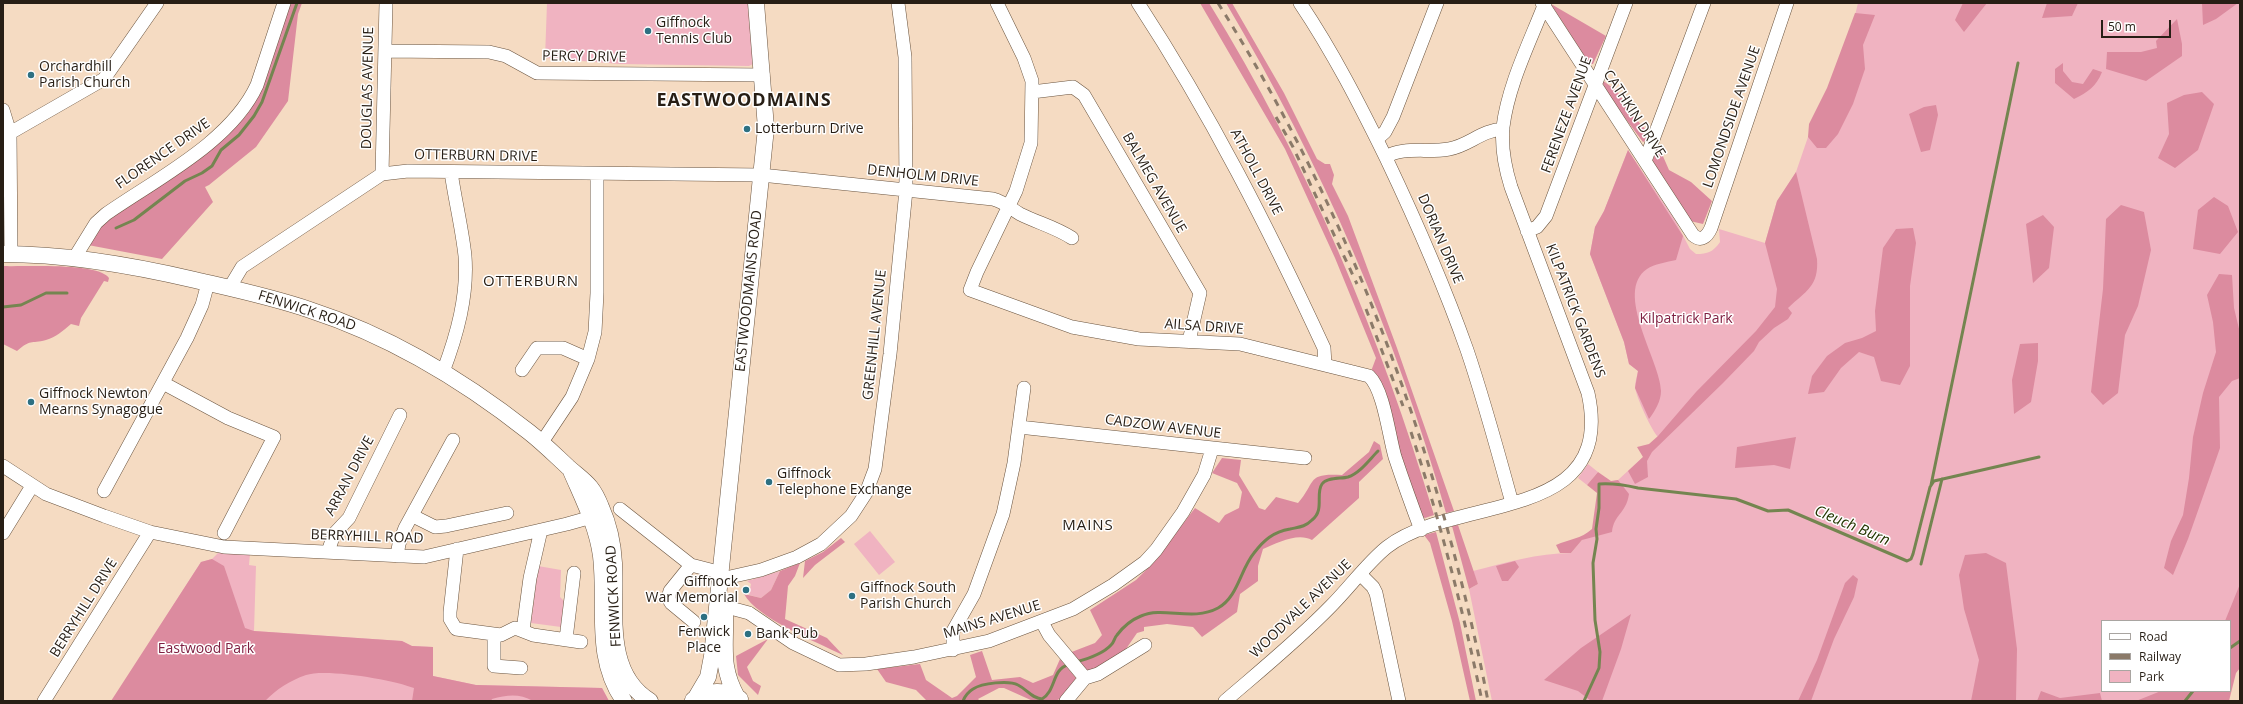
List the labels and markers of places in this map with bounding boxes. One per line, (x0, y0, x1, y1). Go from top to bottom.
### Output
place label: Giffnock Tennis Club (656, 15, 732, 48)
marker: Giffnock Tennis Club (643, 26, 653, 36)
place label: Orchardhill Parish Church (39, 59, 130, 92)
marker: Orchardhill Parish Church (26, 70, 36, 80)
place label: Lotterburn Drive (755, 121, 864, 137)
marker: Lotterburn Drive (742, 124, 752, 134)
place label: Giffnock Newton Mearns Synagogue (39, 386, 163, 418)
marker: Giffnock Newton Mearns Synagogue (26, 397, 36, 407)
place label: Giffnock Telephone Exchange (777, 466, 912, 498)
marker: Giffnock Telephone Exchange (764, 477, 774, 487)
place label: Giffnock War Memorial (646, 574, 738, 606)
place label: Giffnock South Parish Church (860, 580, 956, 612)
marker: Giffnock War Memorial (741, 585, 751, 595)
marker: Giffnock South Parish Church (847, 591, 857, 601)
marker: Fenwick Place (699, 612, 709, 622)
place label: Fenwick Place (678, 624, 730, 656)
place label: Bank Pub (756, 626, 818, 642)
marker: Bank Pub (743, 629, 753, 639)

